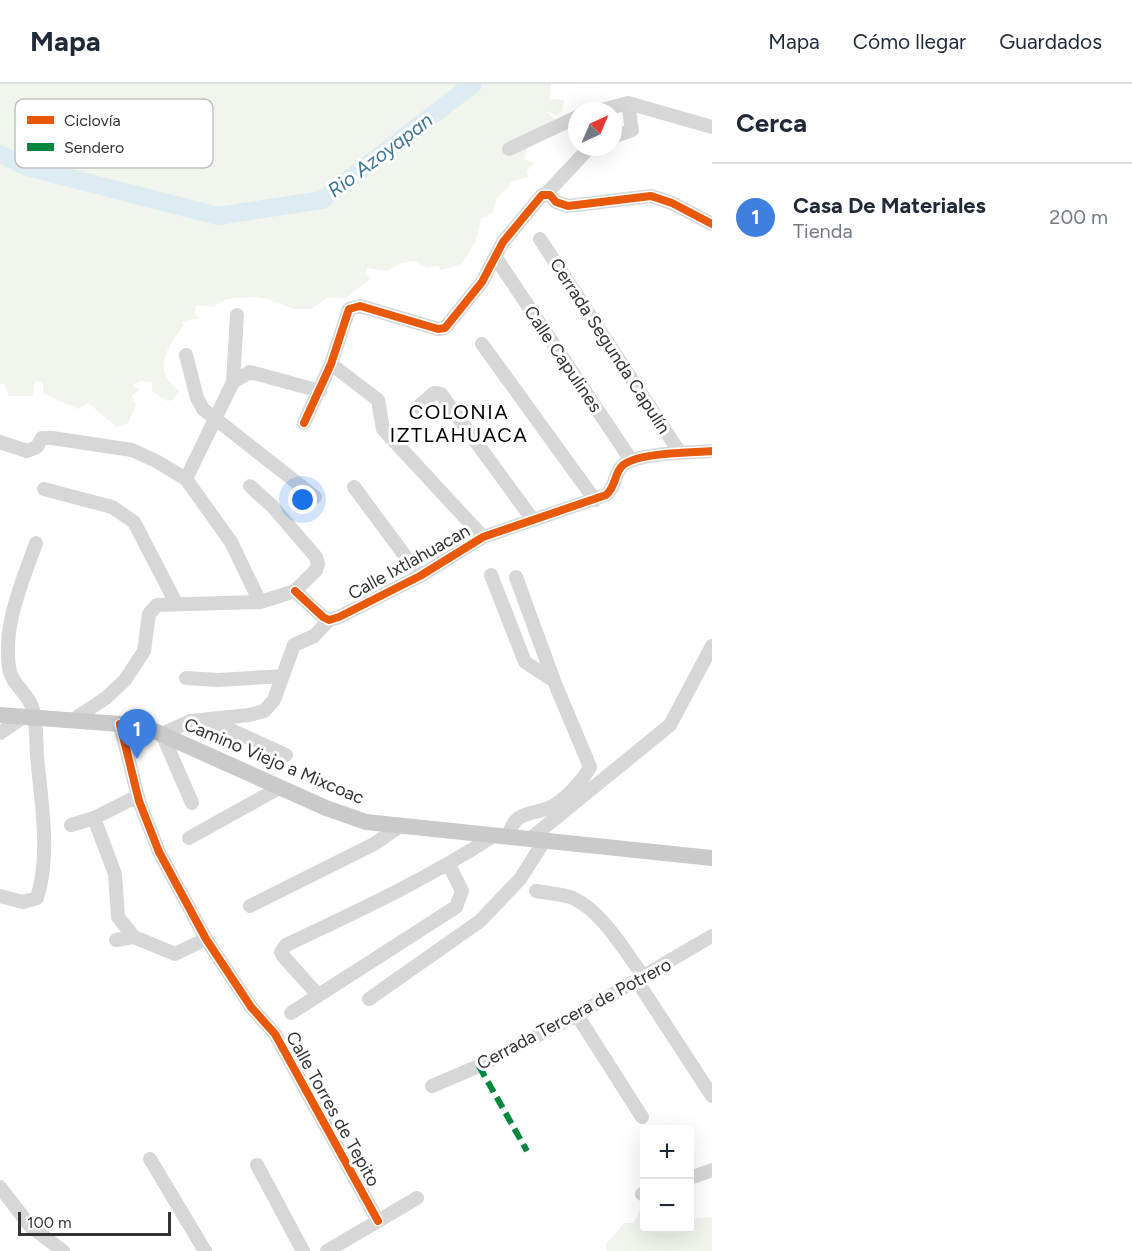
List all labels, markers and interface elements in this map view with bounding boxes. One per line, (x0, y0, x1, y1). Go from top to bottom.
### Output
text: Mapa (30, 24, 101, 58)
text: Mapa (768, 29, 820, 54)
text: Cómo llegar (853, 29, 966, 54)
text: Guardados (999, 29, 1102, 54)
legend (15, 99, 213, 168)
north arrow (568, 102, 622, 156)
text: Cerca (736, 107, 807, 139)
water label: Rio Azoyapan (323, 108, 437, 202)
text: Ciclovía (64, 111, 121, 130)
text: Sendero (64, 138, 124, 157)
text: Casa De Materiales (793, 192, 986, 219)
text: 1 (751, 205, 760, 229)
text: 200 m (1049, 205, 1108, 229)
text: Tienda (793, 219, 853, 243)
street label: Cerrada Segunda Capulín (545, 254, 675, 438)
street label: Calle Capulines (519, 302, 607, 416)
district label: COLONIA IZTLAHUACA (390, 400, 528, 447)
your location (288, 485, 317, 514)
street label: Calle Ixtlahuacan (344, 519, 474, 605)
pin: 1 (118, 710, 156, 759)
street label: Camino Viejo a Mixcoac (181, 713, 368, 809)
street label: Cerrada Tercera de Potrero (473, 953, 675, 1075)
street label: Calle Torres de Tepito (281, 1028, 385, 1190)
map controls (640, 1125, 694, 1233)
button: + (640, 1125, 694, 1179)
button: − (640, 1179, 694, 1233)
scale bar (18, 1209, 171, 1236)
text: 100 m (27, 1213, 72, 1232)

